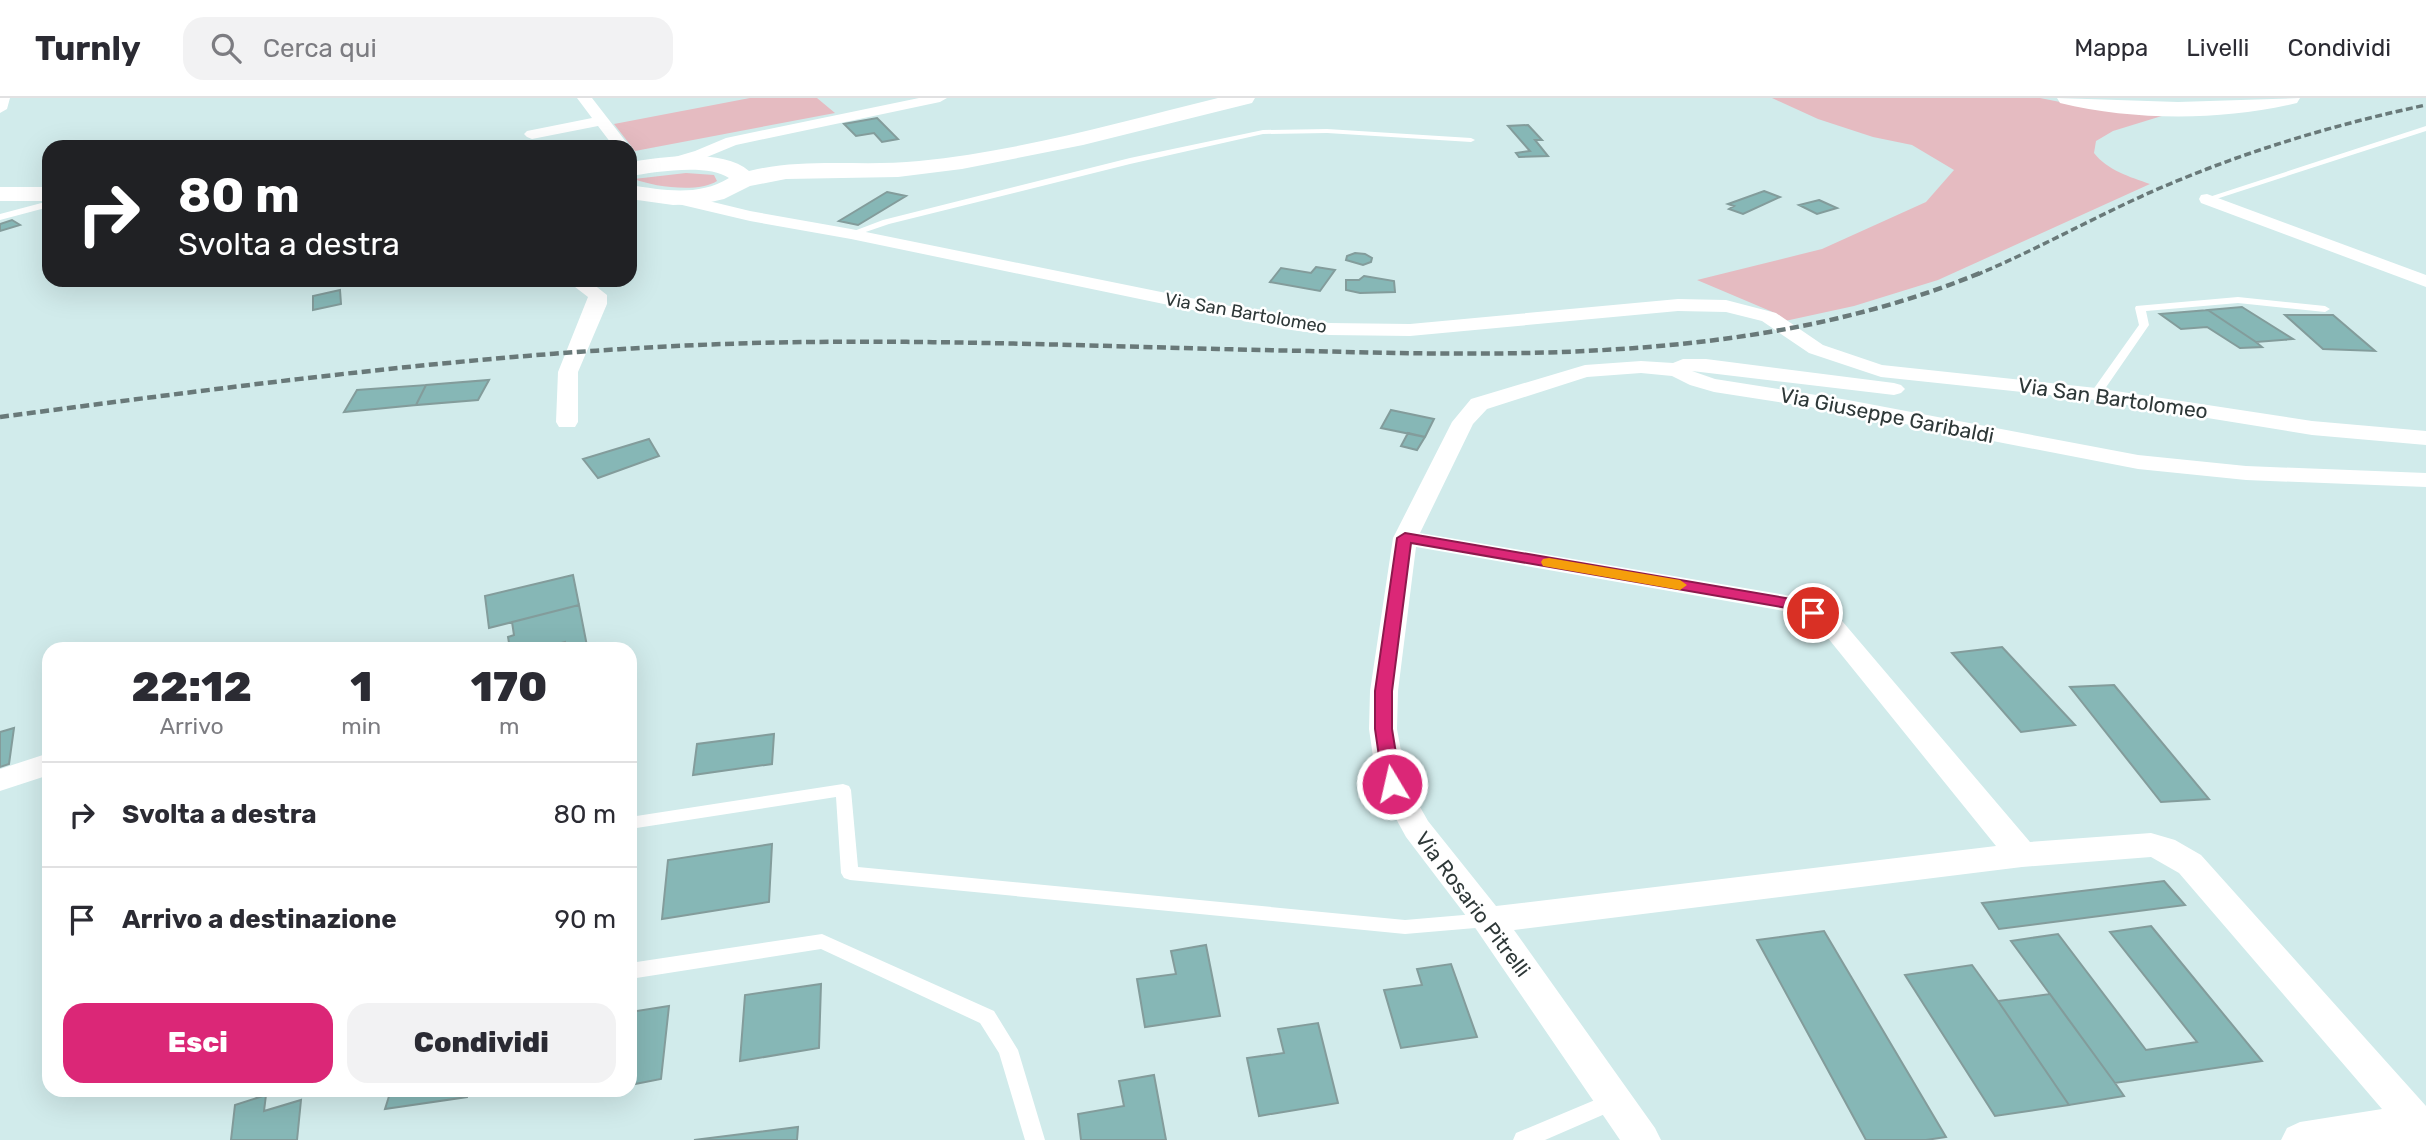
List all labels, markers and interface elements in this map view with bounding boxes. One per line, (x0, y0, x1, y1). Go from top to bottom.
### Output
search box (183, 17, 673, 80)
text: Turnly (35, 29, 141, 68)
icon: search (207, 29, 245, 67)
text: Cerca qui (263, 33, 377, 64)
text: Mappa (2074, 34, 2148, 62)
text: Livelli (2186, 34, 2249, 62)
text: Condividi (2287, 34, 2391, 62)
text: 80 m (178, 166, 300, 224)
icon: right (63, 168, 154, 259)
text: Svolta a destra (178, 225, 400, 263)
street label: Via San Bartolomeo (1163, 288, 1329, 338)
street label: Via San Bartolomeo (2016, 372, 2210, 424)
street label: Via Giuseppe Garibaldi (1778, 382, 1996, 448)
pin (1783, 583, 1843, 643)
icon: arrive (1794, 594, 1832, 632)
text: 22:12 (132, 662, 252, 712)
text: 1 (350, 662, 372, 712)
text: 170 (471, 662, 547, 712)
text: Arrivo (160, 712, 224, 740)
text: min (341, 712, 381, 740)
text: m (499, 712, 519, 740)
position arrow (1355, 747, 1429, 821)
icon: right (63, 796, 101, 834)
text: Svolta a destra (122, 799, 317, 830)
text: 80 m (553, 799, 616, 830)
street label: Via Rosario Pitrelli (1410, 826, 1536, 982)
icon: arrive (63, 901, 101, 939)
text: Arrivo a destinazione (122, 904, 397, 935)
text: 90 m (555, 904, 616, 935)
button: Esci (63, 1003, 333, 1083)
button: Condividi (347, 1003, 616, 1083)

